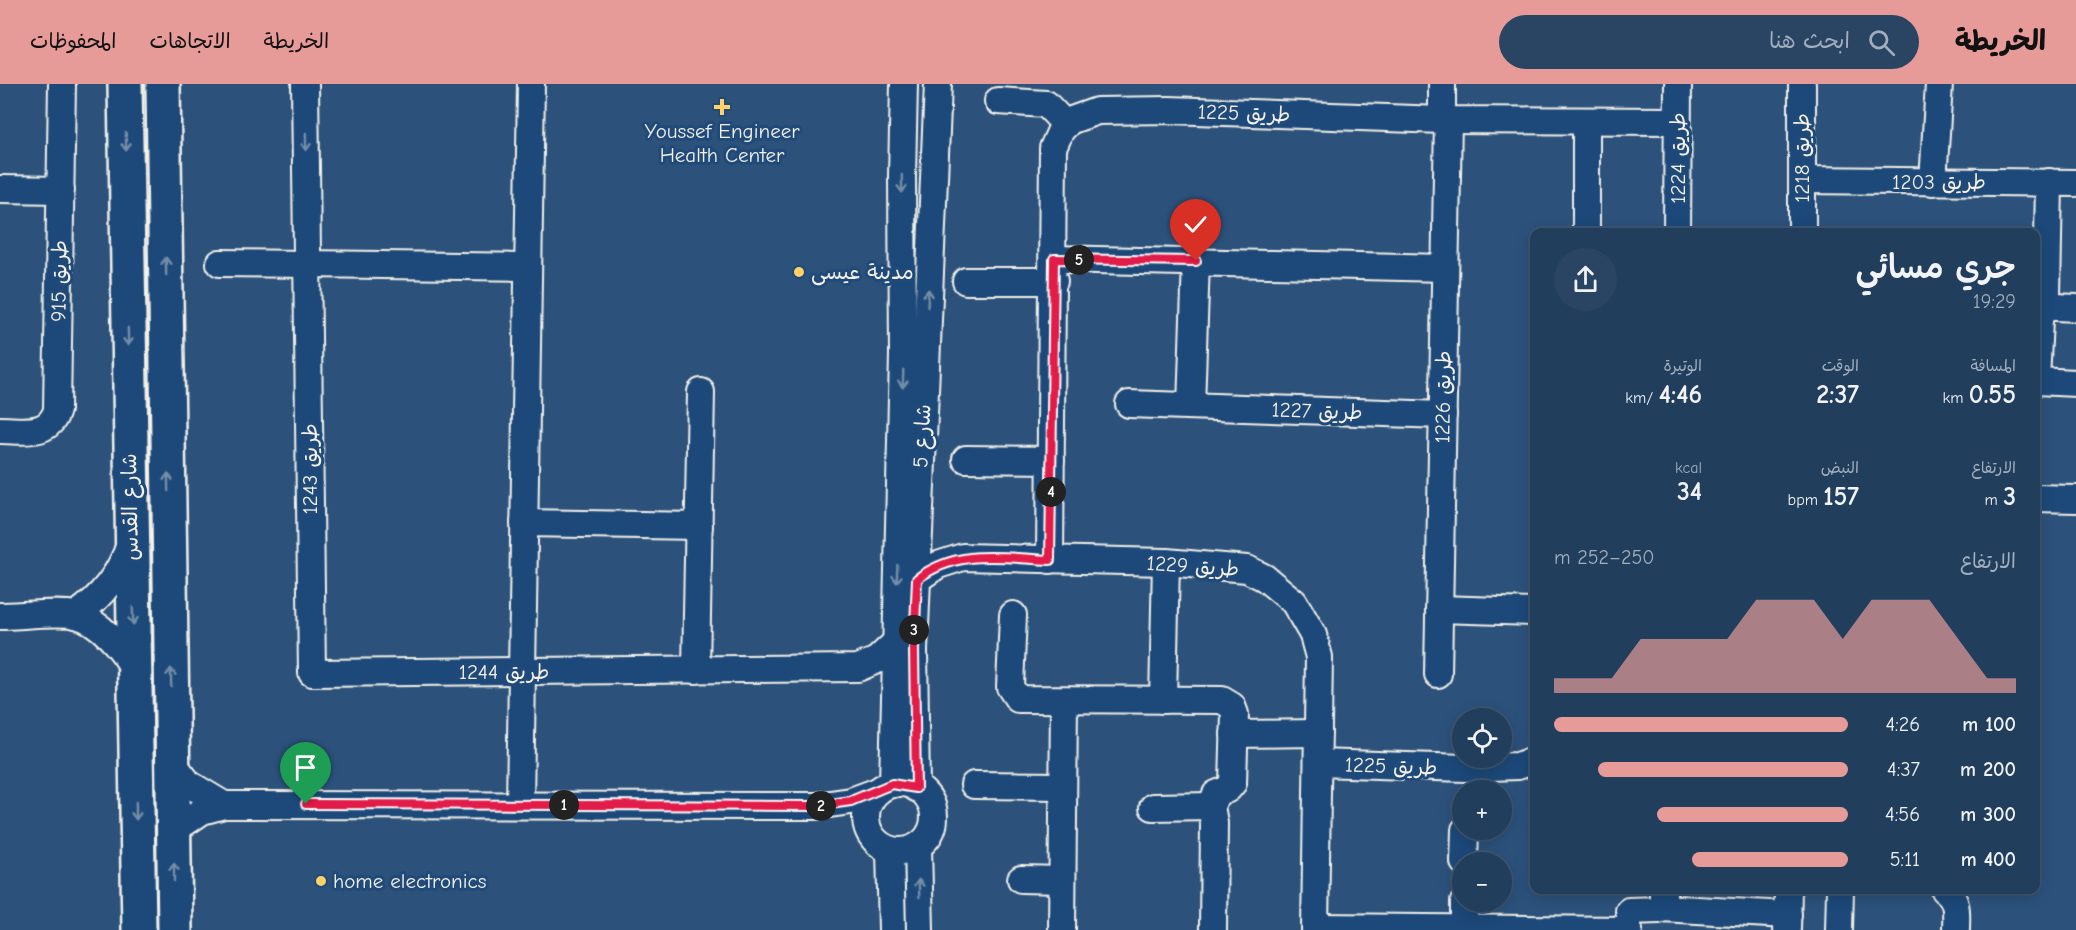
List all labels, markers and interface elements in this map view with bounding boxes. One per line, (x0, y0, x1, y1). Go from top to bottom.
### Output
search box (1499, 15, 1919, 69)
text: الخريطة (1955, 25, 2046, 57)
icon: search (1865, 26, 1898, 59)
text: ابحث هنا (1769, 28, 1850, 54)
text: المحفوظات (30, 29, 116, 53)
text: الاتجاهات (149, 29, 231, 53)
text: الخريطة (264, 29, 329, 53)
marker: Youssef Engineer Health Center (713, 98, 731, 116)
street label: طريق 1225 (1197, 99, 1291, 127)
street label: طريق 1224 (1666, 112, 1690, 204)
street label: طريق 1218 (1790, 113, 1814, 203)
place label: Youssef Engineer Health Center (644, 119, 800, 167)
one-way arrow (120, 132, 132, 152)
one-way arrow (300, 132, 312, 152)
street label: طريق 1203 (1892, 170, 1986, 194)
one-way arrow (896, 174, 908, 194)
pin (1170, 199, 1221, 261)
icon: check (1179, 208, 1212, 241)
street label: طريق 915 (46, 240, 72, 322)
pin: 5 (1064, 245, 1094, 275)
button: share (1554, 248, 1617, 311)
text: جري مسائي (1856, 248, 2016, 286)
text: 5 (1075, 251, 1083, 269)
one-way arrow (160, 256, 171, 276)
place label: مدينة عيسى (811, 260, 914, 286)
marker: مدينة عيسى (792, 265, 806, 279)
one-way arrow (923, 288, 934, 308)
text: 19:29 (1973, 290, 2016, 313)
one-way arrow (122, 327, 134, 347)
street label: طريق 1226 (1430, 350, 1456, 444)
text: الوتيرة (1663, 357, 1702, 375)
text: الوقت (1822, 357, 1859, 375)
text: المسافة (1970, 357, 2016, 375)
one-way arrow (897, 369, 908, 389)
text: 4:46 (1659, 380, 1702, 410)
text: 2:37 (1816, 380, 1859, 410)
text: 0.55 (1969, 380, 2016, 410)
text: /km (1625, 389, 1659, 407)
text: km (1942, 389, 1969, 407)
street label: طريق 1227 (1271, 397, 1363, 425)
street label: شارع 5 (908, 403, 939, 469)
street label: طريق 1243 (298, 423, 322, 515)
street label: شارع القدس (117, 453, 146, 561)
text: kcal (1675, 459, 1702, 477)
text: النبض (1821, 459, 1859, 477)
text: الارتفاع (1971, 459, 2016, 477)
one-way arrow (163, 472, 174, 492)
pin: 4 (1036, 477, 1066, 507)
text: 34 (1677, 477, 1702, 507)
text: 157 (1823, 482, 1859, 512)
text: 3 (2003, 482, 2016, 512)
text: 4 (1047, 483, 1055, 501)
text: bpm (1788, 491, 1823, 509)
text: m (1985, 491, 2003, 509)
text: 250–252 m (1554, 546, 1654, 569)
text: الارتفاع (1960, 550, 2016, 573)
street label: طريق 1229 (1146, 551, 1240, 581)
one-way arrow (891, 564, 902, 584)
one-way arrow (127, 606, 138, 626)
pin: 3 (899, 615, 929, 645)
text: 3 (910, 621, 918, 639)
street label: طريق 1244 (459, 660, 549, 684)
one-way arrow (165, 667, 177, 687)
map controls (1452, 708, 1512, 912)
button: locate (1452, 708, 1512, 768)
text: 4:26 (1885, 713, 1920, 736)
text: 100 m (1962, 713, 2016, 736)
pin (280, 742, 331, 804)
icon: arrive (289, 751, 322, 784)
street label: طريق 1225 (1344, 752, 1438, 780)
text: 4:37 (1887, 758, 1920, 781)
text: 200 m (1960, 758, 2016, 781)
button: + (1452, 780, 1512, 840)
pin: 1 (549, 790, 579, 820)
pin: 2 (806, 791, 836, 821)
text: 1 (561, 796, 567, 814)
text: 2 (817, 797, 825, 815)
one-way arrow (130, 801, 142, 821)
text: 4:56 (1885, 803, 1920, 826)
text: 300 m (1960, 803, 2016, 826)
text: 5:11 (1890, 848, 1920, 871)
text: 400 m (1961, 848, 2016, 871)
button: − (1452, 852, 1512, 912)
one-way arrow (168, 862, 180, 882)
place label: home electronics (333, 869, 486, 893)
marker: home electronics (314, 874, 328, 888)
one-way arrow (913, 879, 925, 899)

